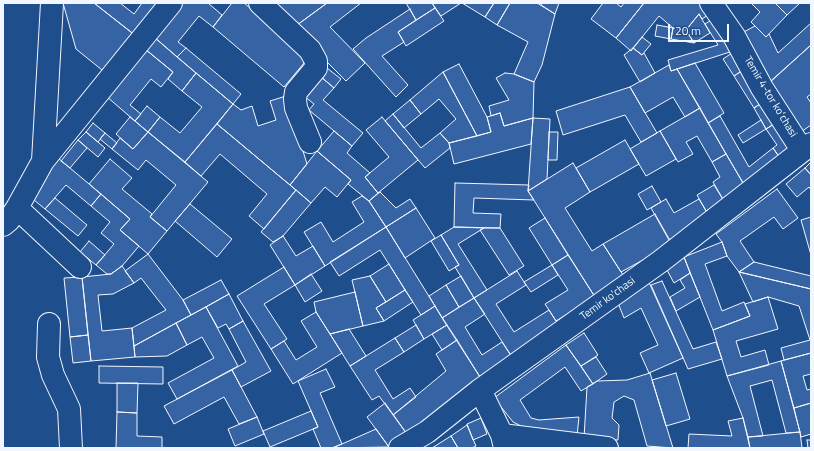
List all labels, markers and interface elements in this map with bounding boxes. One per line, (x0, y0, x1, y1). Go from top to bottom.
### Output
scale bar (670, 16, 731, 42)
text: 20 m (675, 21, 701, 40)
street label: Temir 4-tor koʻchasi (741, 54, 799, 140)
street label: Temir ko'chasi (578, 275, 638, 323)

